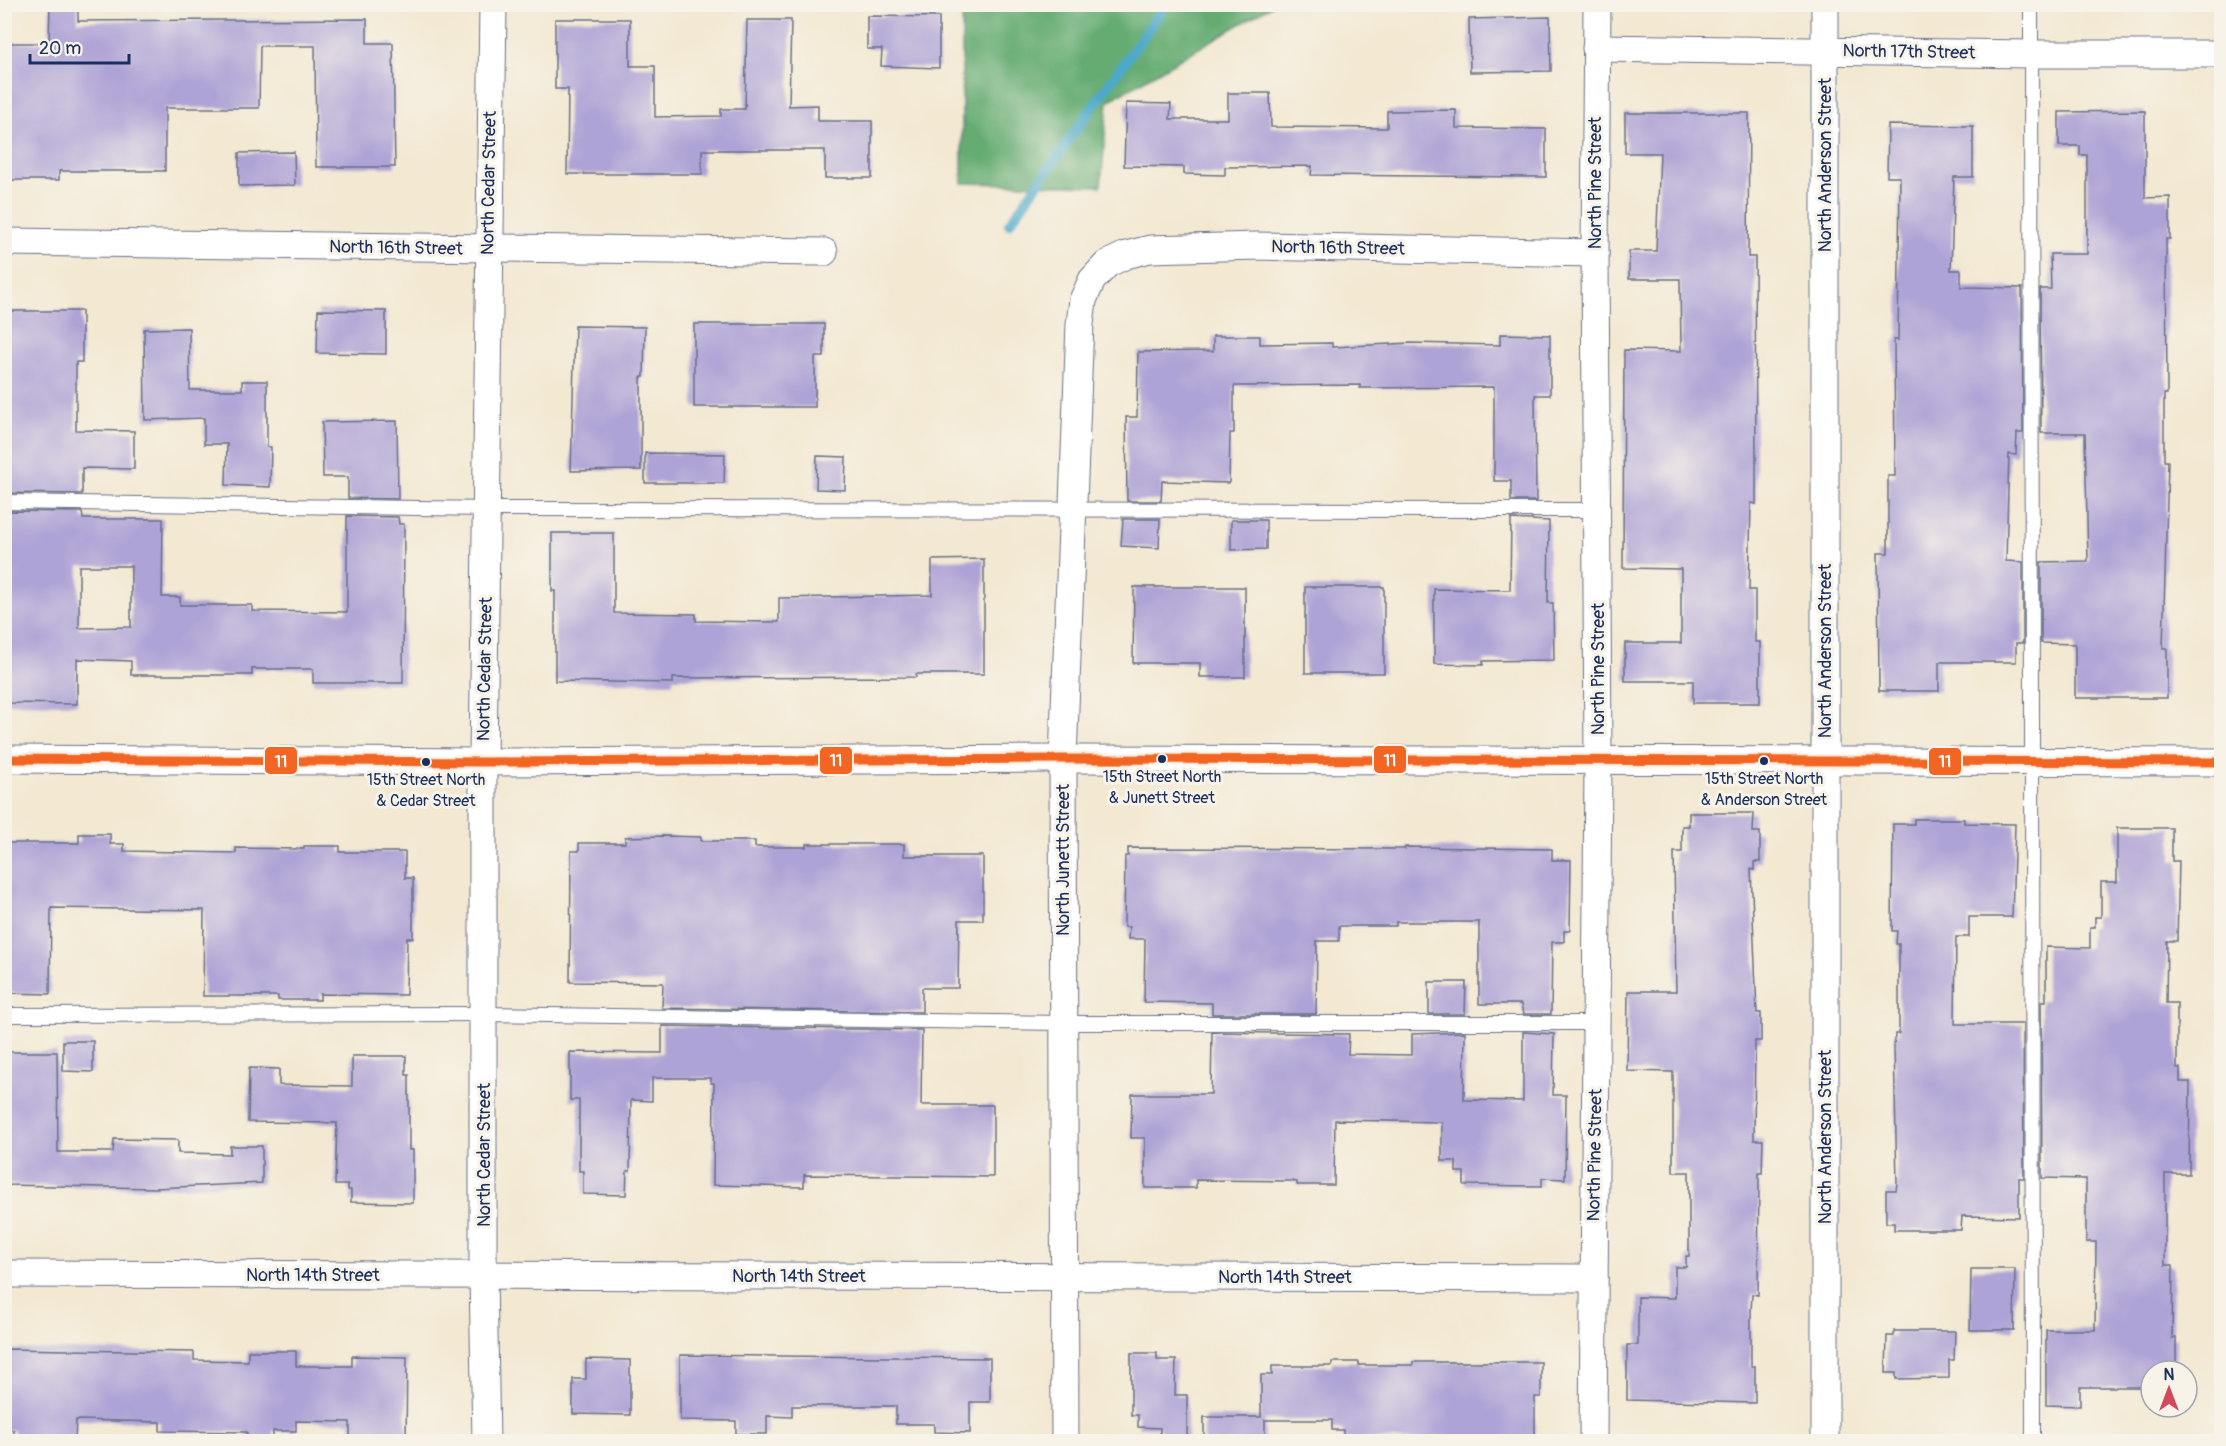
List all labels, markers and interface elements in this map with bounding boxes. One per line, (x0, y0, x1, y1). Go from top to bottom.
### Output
scale bar (30, 27, 129, 65)
text: 20 m (39, 37, 81, 60)
street label: North 17th Street (1842, 39, 1976, 65)
street label: North Anderson Street (1814, 77, 1837, 252)
street label: North Cedar Street (476, 110, 502, 255)
street label: North Pine Street (1584, 116, 1607, 249)
street label: North 16th Street (329, 235, 464, 261)
street label: North 16th Street (1271, 235, 1406, 261)
street label: North Anderson Street (1814, 563, 1837, 738)
street label: North Cedar Street (472, 596, 498, 741)
street label: North Pine Street (1587, 602, 1610, 735)
line badge: 11 (1373, 745, 1407, 774)
line badge: 11 (264, 746, 298, 775)
line badge: 11 (819, 746, 853, 775)
line badge: 11 (1928, 747, 1962, 776)
text: 11 (830, 751, 842, 771)
text: 11 (1384, 751, 1396, 771)
text: 11 (275, 752, 287, 772)
text: 11 (1939, 752, 1951, 772)
marker: 15th Street North & Junett Street (1156, 753, 1168, 765)
marker: 15th Street North & Anderson Street (1758, 755, 1770, 767)
marker: 15th Street North & Cedar Street (420, 756, 432, 768)
place label: 15th Street North & Junett Street (1103, 767, 1221, 808)
place label: 15th Street North & Anderson Street (1701, 769, 1828, 810)
place label: 15th Street North & Cedar Street (367, 770, 485, 811)
street label: North Junett Street (1052, 783, 1075, 936)
street label: North Anderson Street (1814, 1049, 1837, 1224)
street label: North Cedar Street (473, 1082, 496, 1227)
street label: North Pine Street (1582, 1088, 1608, 1221)
street label: North 14th Street (246, 1264, 381, 1287)
street label: North 14th Street (732, 1265, 867, 1288)
street label: North 14th Street (1218, 1266, 1353, 1289)
north arrow (2139, 1359, 2199, 1419)
text: N (2164, 1365, 2175, 1385)

